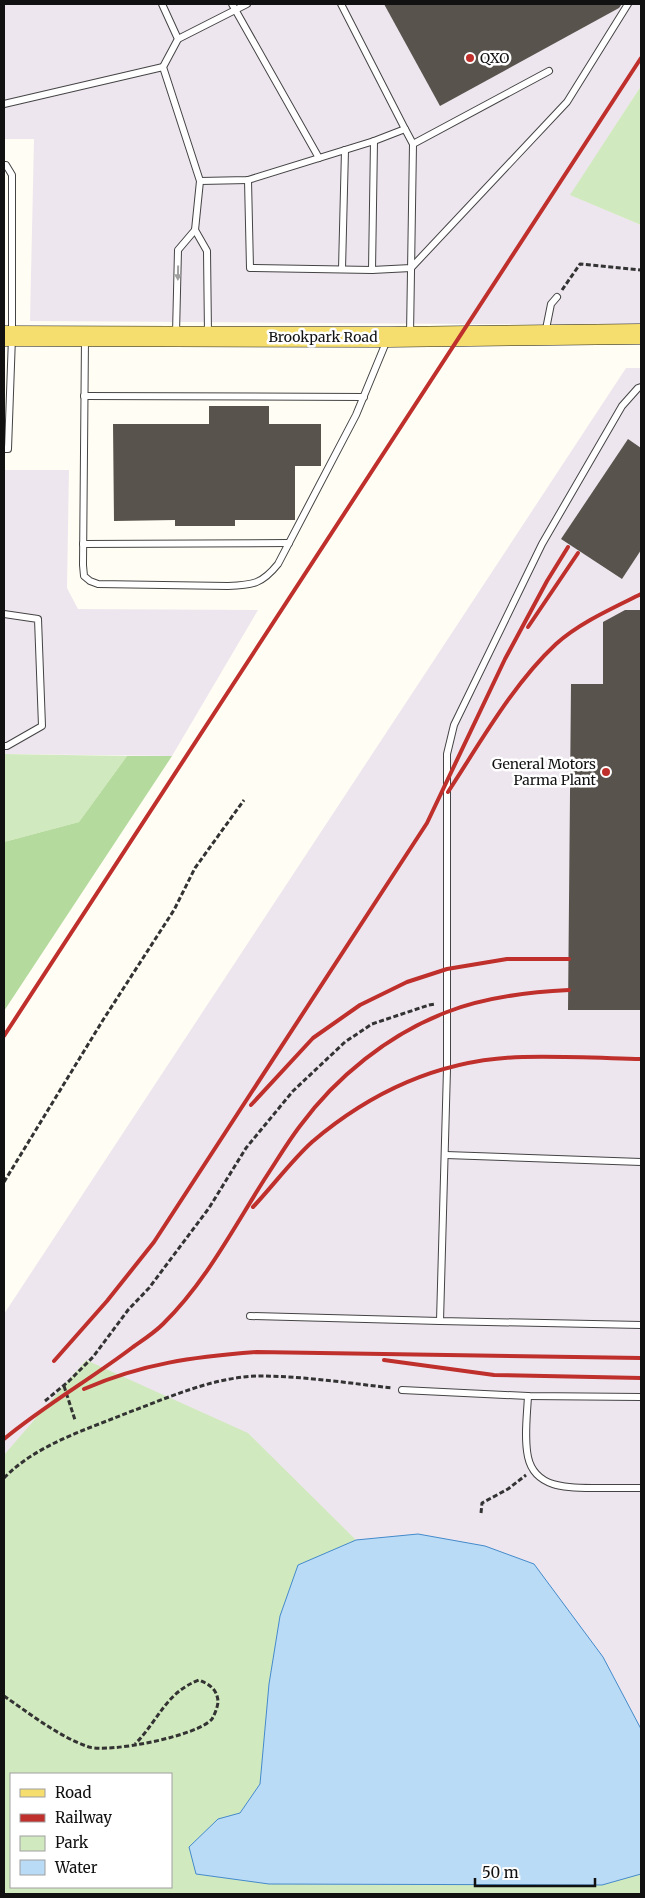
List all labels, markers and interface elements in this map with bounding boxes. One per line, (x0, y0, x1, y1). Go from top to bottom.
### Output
place label: QXO (480, 49, 509, 67)
marker: QXO (464, 52, 476, 64)
one-way arrow (174, 265, 182, 281)
street label: Brookpark Road (268, 328, 378, 346)
place label: General Motors Parma Plant (492, 755, 597, 789)
marker: General Motors Parma Plant (600, 766, 612, 778)
legend (10, 1773, 172, 1888)
text: Road (55, 1783, 91, 1802)
text: Railway (55, 1808, 112, 1827)
text: Park (55, 1833, 89, 1852)
scale bar (475, 1856, 595, 1888)
text: Water (54, 1858, 98, 1877)
text: 50 m (482, 1863, 519, 1882)

